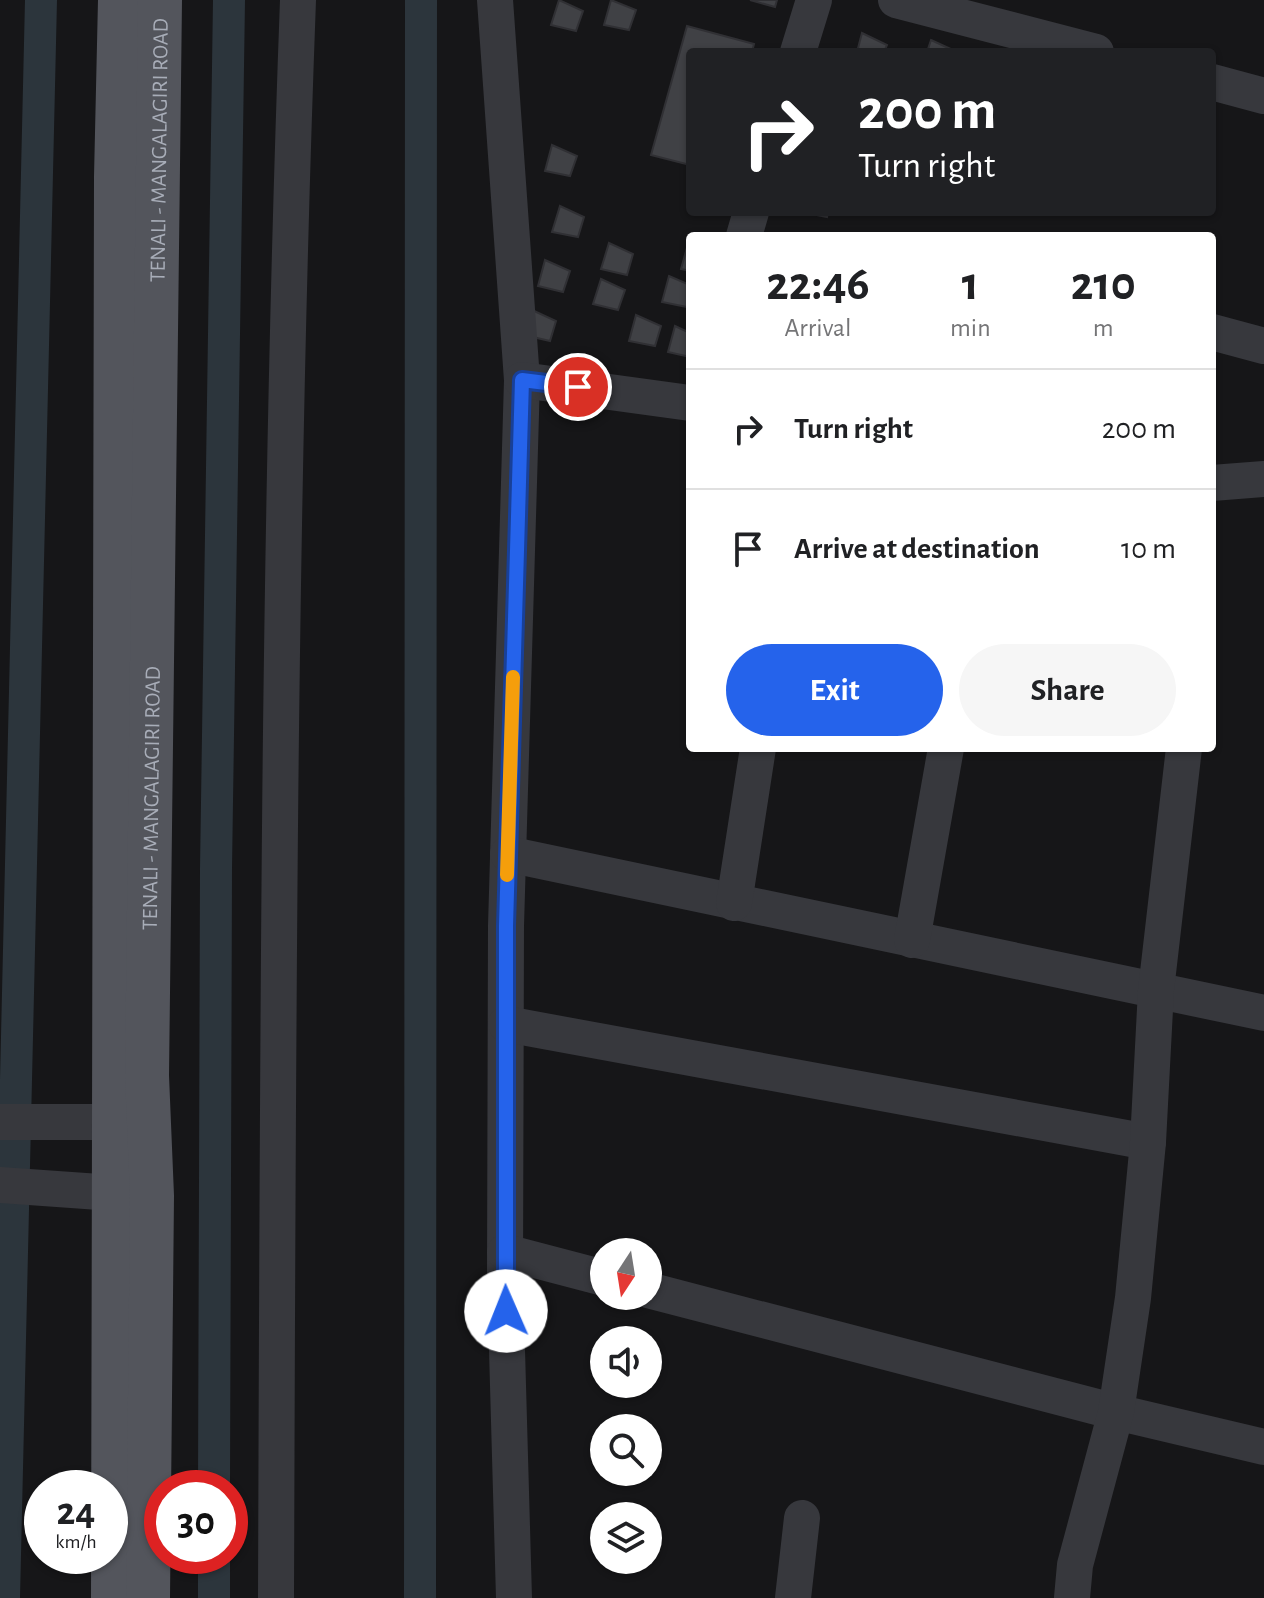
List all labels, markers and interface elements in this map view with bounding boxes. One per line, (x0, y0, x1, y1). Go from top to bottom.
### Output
street label: TENALI - MANGALAGIRI ROAD (147, 18, 172, 282)
icon: right (726, 80, 830, 184)
text: 200 m (858, 83, 996, 139)
text: Turn right (858, 148, 995, 184)
text: 22:46 (766, 261, 870, 309)
text: 1 (962, 261, 979, 309)
text: 210 (1071, 261, 1136, 309)
text: Arrival (785, 315, 851, 341)
text: min (950, 315, 991, 341)
text: m (1093, 315, 1114, 341)
pin (544, 353, 612, 421)
icon: arrive (556, 365, 600, 409)
icon: right (726, 407, 770, 451)
text: Turn right (794, 414, 913, 444)
text: 200 m (1102, 414, 1176, 444)
icon: arrive (726, 527, 770, 571)
text: Arrive at destination (794, 534, 1040, 564)
text: 10 m (1121, 534, 1176, 564)
button: Exit (726, 644, 943, 736)
button: Share (959, 644, 1176, 736)
street label: TENALI - MANGALAGIRI ROAD (139, 666, 164, 930)
north arrow (590, 1238, 662, 1310)
map controls (590, 1238, 662, 1574)
position arrow (464, 1269, 548, 1353)
button: sound (590, 1326, 662, 1398)
button: search (590, 1414, 662, 1486)
speed limit sign: 30 (144, 1470, 248, 1574)
text: 24 (57, 1492, 95, 1532)
button: layers (590, 1502, 662, 1574)
text: km/h (55, 1532, 97, 1552)

